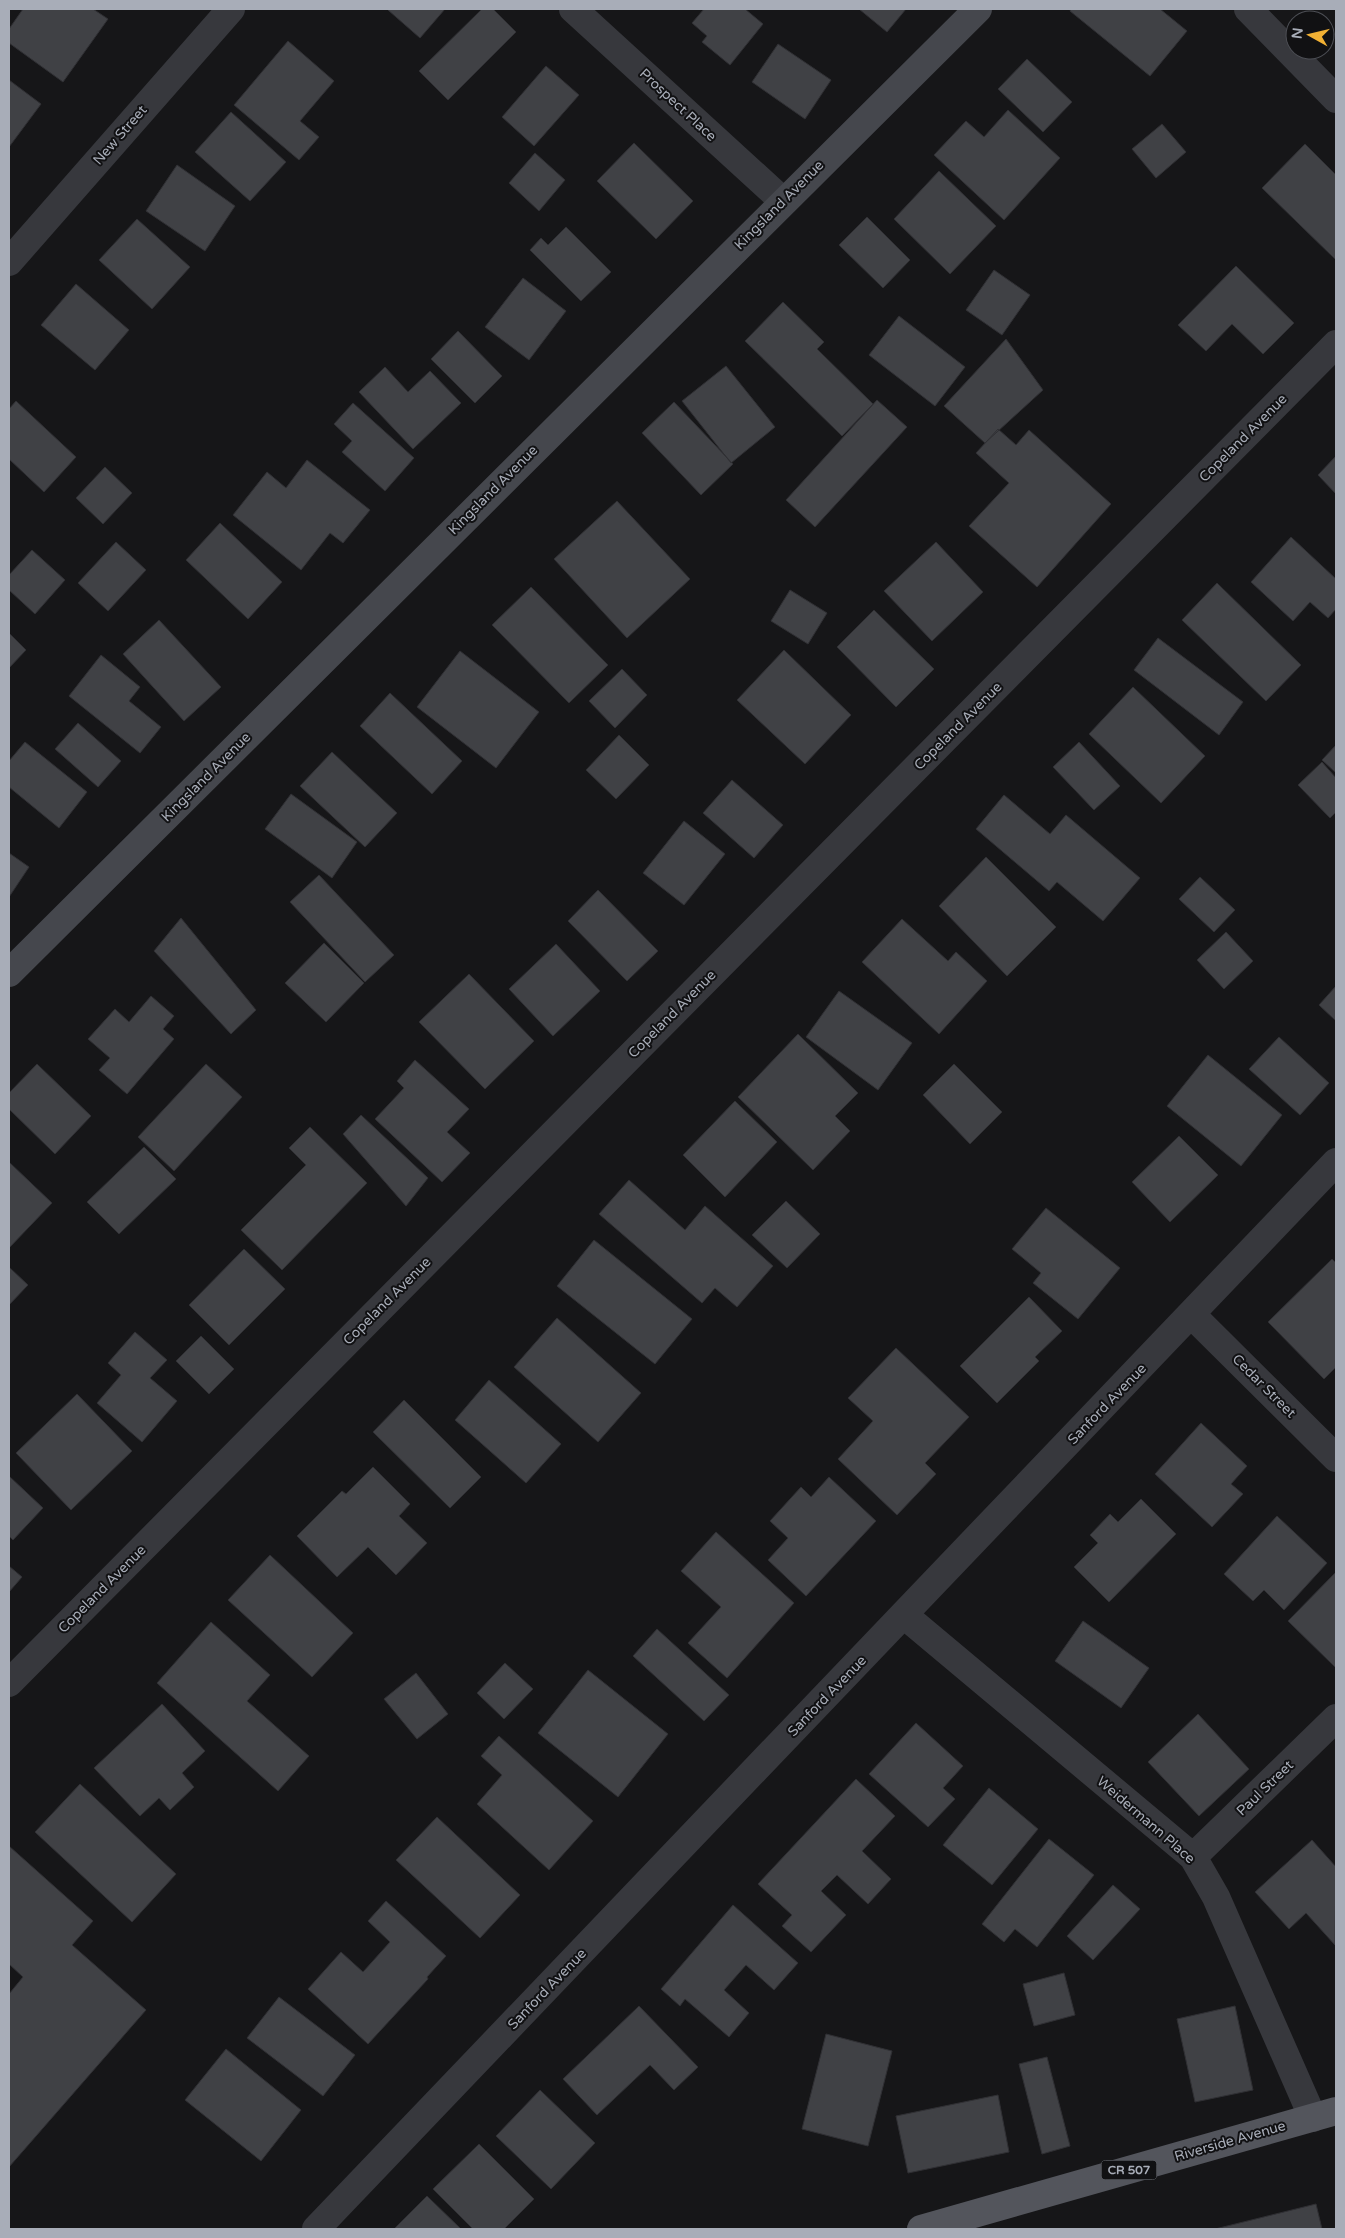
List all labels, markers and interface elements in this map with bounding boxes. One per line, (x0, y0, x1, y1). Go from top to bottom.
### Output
north arrow (1285, 10, 1335, 60)
text: N (1288, 27, 1307, 40)
street label: Prospect Place (636, 65, 720, 145)
street label: New Street (89, 101, 151, 168)
street label: Kingsland Avenue (731, 157, 827, 253)
street label: Copeland Avenue (1196, 390, 1291, 485)
street label: Kingsland Avenue (445, 442, 541, 538)
street label: Copeland Avenue (911, 678, 1006, 773)
street label: Kingsland Avenue (158, 729, 254, 825)
street label: Copeland Avenue (625, 966, 720, 1061)
street label: Copeland Avenue (340, 1253, 435, 1348)
street label: Cedar Street (1229, 1351, 1300, 1422)
street label: Sanford Avenue (1064, 1360, 1150, 1448)
street label: Copeland Avenue (55, 1541, 150, 1636)
street label: Sanford Avenue (784, 1652, 870, 1740)
street label: Paul Street (1233, 1756, 1297, 1819)
street label: Weidermann Place (1093, 1773, 1199, 1867)
street label: Sanford Avenue (504, 1945, 590, 2033)
street label: Riverside Avenue (1172, 2117, 1288, 2165)
road number: CR 507 (1102, 2160, 1156, 2180)

